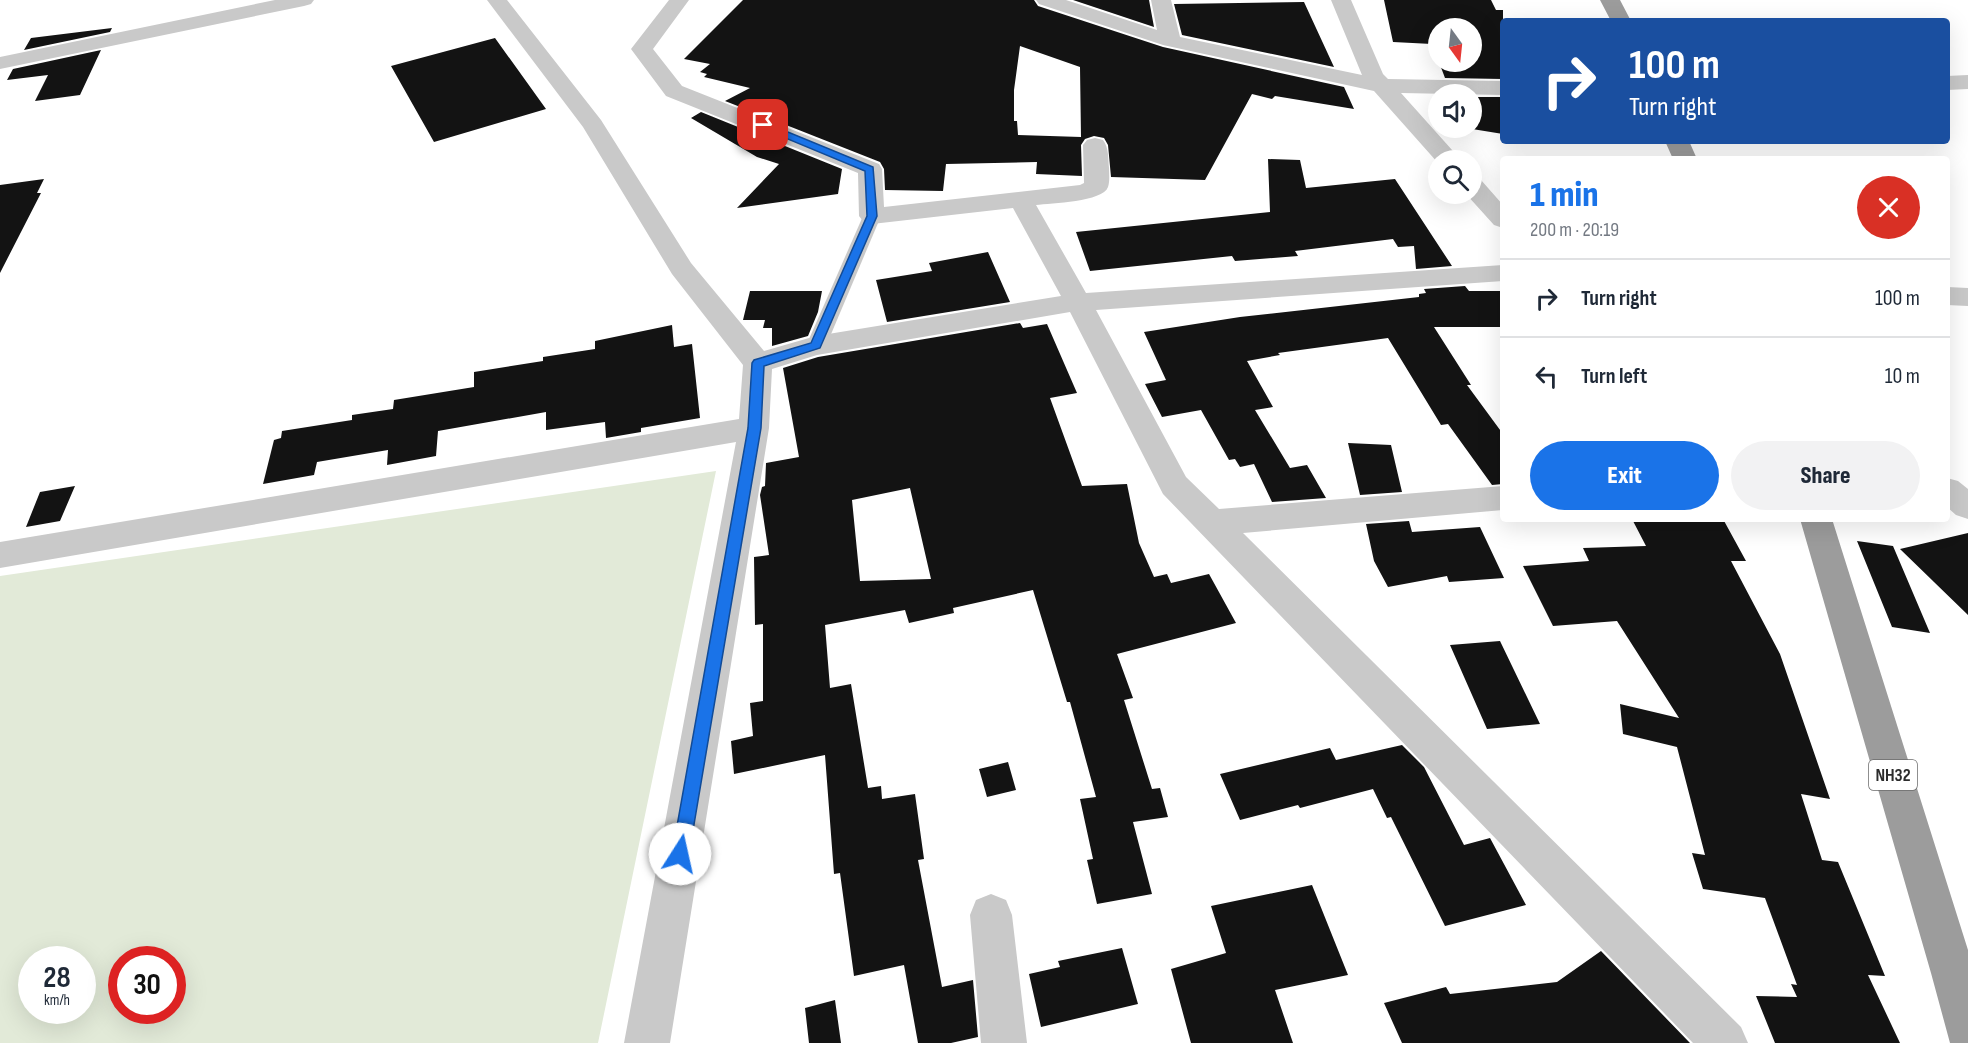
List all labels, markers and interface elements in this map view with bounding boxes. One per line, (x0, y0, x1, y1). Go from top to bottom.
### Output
north arrow (1428, 18, 1482, 72)
map controls (1428, 18, 1482, 204)
text: 100 m (1629, 40, 1720, 91)
icon: right (1530, 42, 1608, 120)
button: sound (1428, 84, 1482, 138)
text: Turn right (1629, 91, 1716, 123)
pin (737, 99, 788, 150)
icon: arrive (746, 108, 779, 141)
button: search (1428, 150, 1482, 204)
text: 1 min (1530, 174, 1598, 217)
button: close (1857, 176, 1920, 239)
text: 200 m · 20:19 (1530, 218, 1619, 242)
icon: right (1530, 282, 1563, 315)
text: Turn right (1581, 285, 1657, 312)
text: 100 m (1875, 285, 1920, 312)
icon: left (1530, 360, 1563, 393)
text: Turn left (1581, 363, 1647, 390)
text: 10 m (1885, 363, 1920, 390)
button: Exit (1530, 441, 1719, 510)
button: Share (1731, 441, 1920, 510)
road number: NH32 (1869, 760, 1917, 790)
position arrow (648, 822, 712, 886)
speed limit sign: 30 (108, 946, 186, 1024)
text: 28 (43, 960, 71, 996)
text: km/h (44, 991, 70, 1010)

